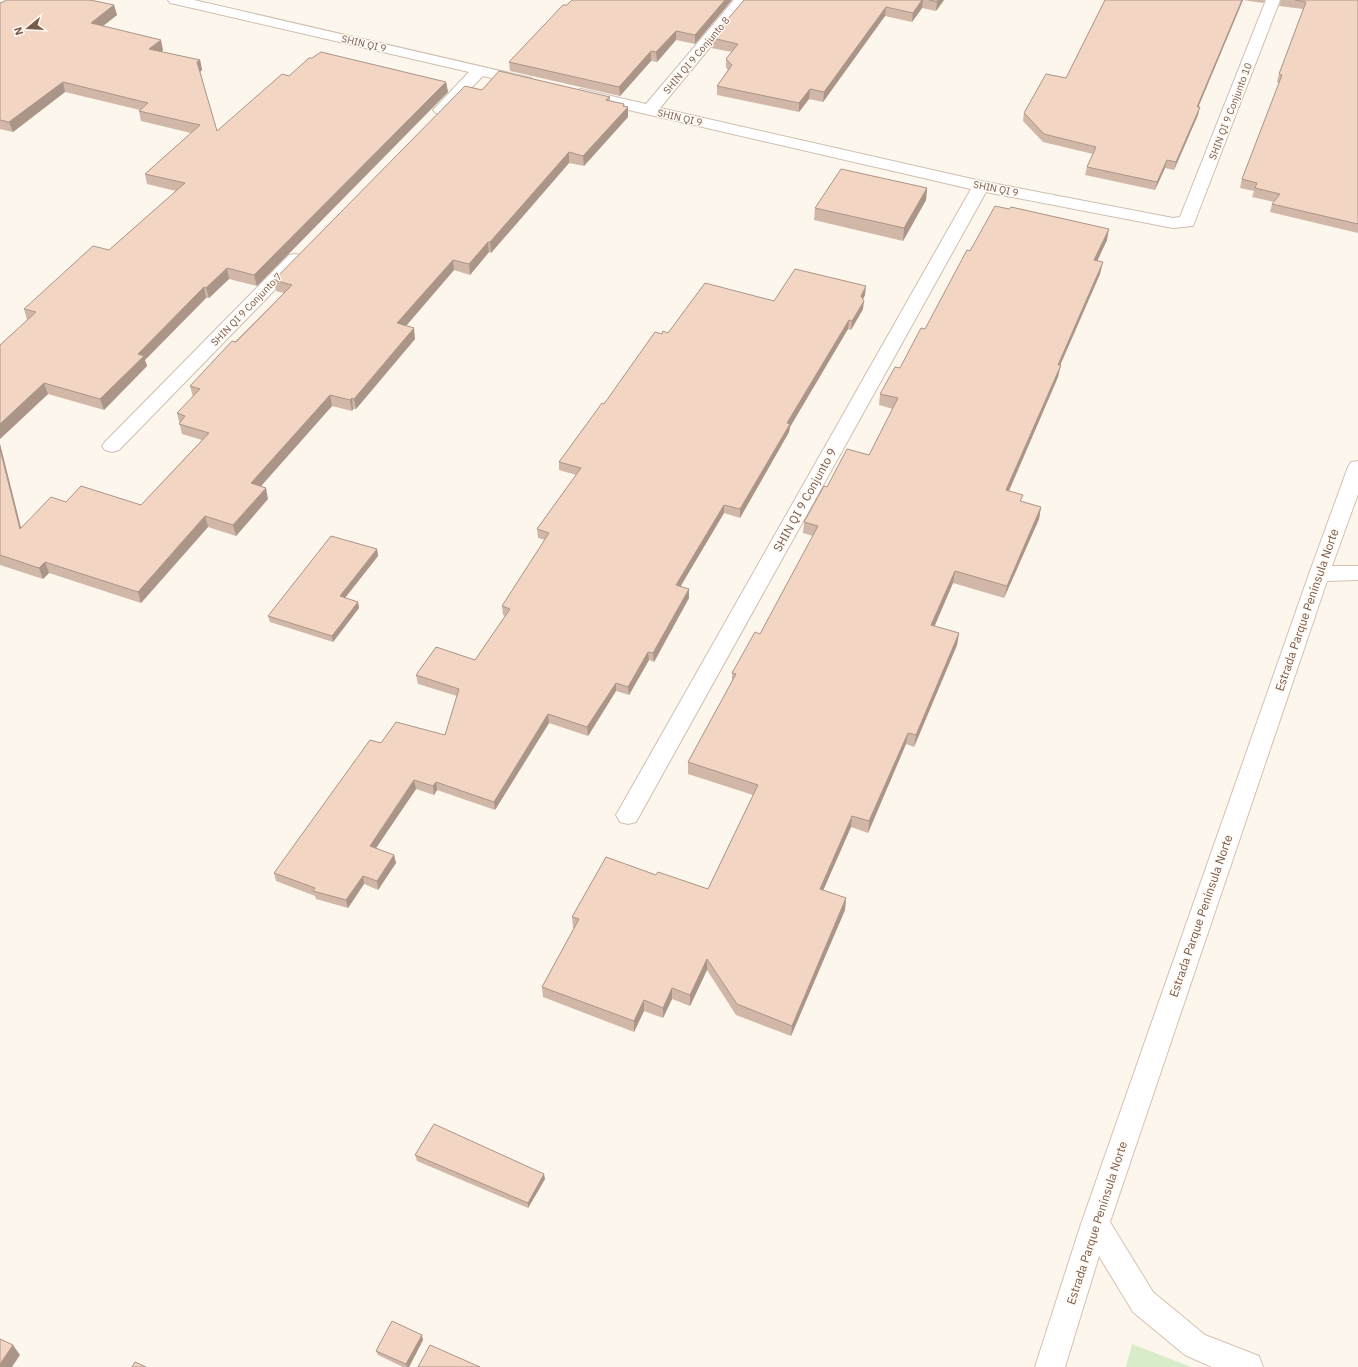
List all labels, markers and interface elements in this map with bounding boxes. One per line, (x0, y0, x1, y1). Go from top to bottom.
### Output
north arrow (8, 8, 48, 48)
street label: SHIN QI 9 Conjunto 8 (660, 14, 733, 97)
text: N (11, 25, 26, 37)
street label: SHIN QI 9 (340, 32, 388, 55)
street label: SHIN QI 9 Conjunto 10 (1206, 61, 1255, 162)
street label: SHIN QI 9 (656, 106, 704, 129)
street label: SHIN QI 9 (972, 178, 1020, 199)
street label: SHIN QI 9 Conjunto 7 (208, 270, 285, 349)
street label: SHIN QI 9 Conjunto 9 (770, 445, 839, 554)
street label: Estrada Parque Península Norte (1272, 526, 1342, 693)
street label: Estrada Parque Península Norte (1166, 832, 1236, 999)
street label: Estrada Parque Península Norte (1063, 1139, 1130, 1306)

